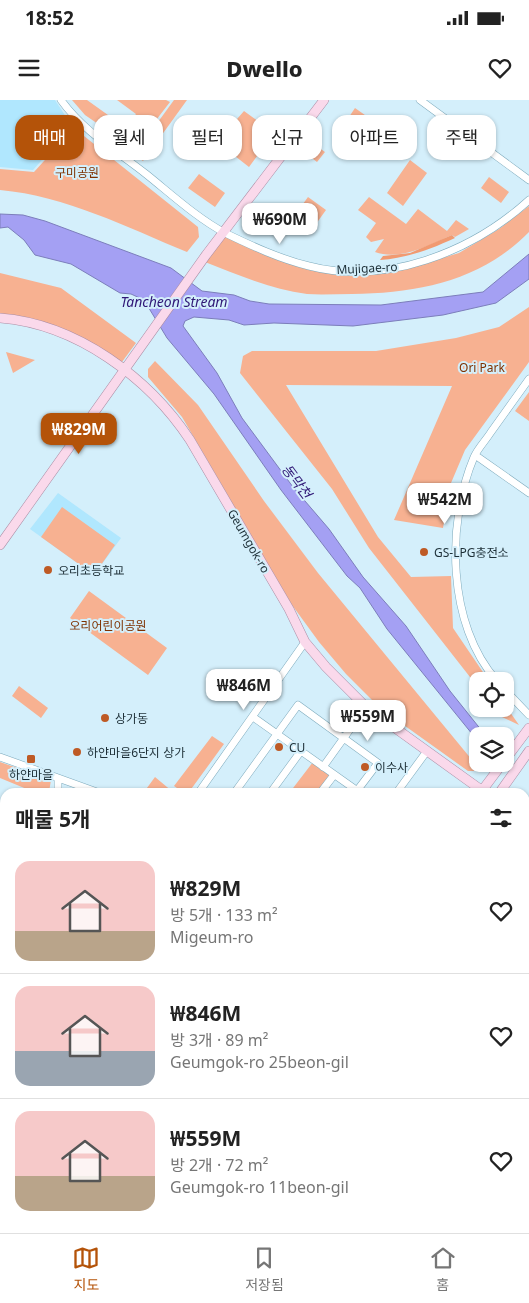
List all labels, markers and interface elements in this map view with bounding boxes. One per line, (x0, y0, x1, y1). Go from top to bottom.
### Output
text: 18:52 (25, 5, 74, 31)
text: Dwello (226, 53, 303, 83)
icon: menu (15, 54, 43, 82)
icon: heart (486, 54, 514, 82)
chip: 매매 (15, 115, 84, 160)
chip: 월세 (94, 115, 163, 160)
chip: 필터 (173, 115, 242, 160)
chip: 신규 (252, 115, 322, 160)
chip: 아파트 (332, 115, 417, 160)
chip: 주택 (427, 115, 496, 160)
park label: 구미공원 (55, 164, 99, 181)
pin: ₩690M (245, 202, 315, 245)
text: ₩690M (253, 208, 307, 230)
street label: Mujigae-ro (336, 258, 398, 278)
water label: Tancheon Stream (120, 292, 228, 311)
park label: Ori Park (459, 359, 506, 376)
pin: ₩829M (44, 412, 114, 455)
text: ₩829M (52, 418, 106, 440)
water label: 동막천 (278, 460, 317, 503)
pin: ₩542M (410, 482, 480, 525)
text: ₩542M (418, 488, 472, 510)
street label: Geumgok-ro (224, 506, 274, 576)
place label: GS-LPG충전소 (434, 544, 509, 561)
marker: GS-LPG충전소 (418, 546, 430, 558)
place label: 오리초등학교 (58, 562, 124, 579)
marker: 오리초등학교 (42, 564, 54, 576)
park label: 오리어린이공원 (69, 617, 147, 634)
pin: ₩846M (209, 668, 279, 711)
map controls (469, 672, 514, 772)
button: locate (469, 672, 514, 717)
text: ₩846M (217, 674, 271, 696)
pin: ₩559M (333, 700, 403, 742)
text: ₩559M (341, 705, 395, 727)
place label: 상가동 (115, 710, 148, 727)
marker: 상가동 (99, 712, 111, 724)
button: layers (469, 727, 514, 772)
place label: CU (289, 739, 305, 756)
marker: CU (273, 741, 285, 753)
place label: 하얀마을6단지 상가 (87, 744, 185, 761)
marker: 하얀마을6단지 상가 (71, 746, 83, 758)
marker: 하얀마을 (25, 753, 37, 765)
place label: 이수사 (375, 759, 408, 776)
marker: 이수사 (359, 761, 371, 773)
place label: 하얀마을 (9, 766, 53, 783)
icon: filters (487, 804, 515, 832)
text: 매물 5개 (15, 805, 90, 833)
text: ₩829M (170, 874, 241, 902)
icon: home (55, 881, 115, 941)
icon: heart (487, 897, 515, 925)
text: 방 5개 · 133 m² (170, 904, 278, 926)
text: Migeum-ro (170, 926, 253, 948)
text: ₩846M (170, 999, 241, 1027)
icon: home (55, 1006, 115, 1066)
icon: heart (487, 1022, 515, 1050)
text: 방 3개 · 89 m² (170, 1029, 268, 1051)
text: Geumgok-ro 25beon-gil (170, 1051, 349, 1073)
text: ₩559M (170, 1124, 241, 1152)
icon: home (55, 1131, 115, 1191)
icon: heart (487, 1147, 515, 1175)
text: 방 2개 · 72 m² (170, 1154, 268, 1176)
text: Geumgok-ro 11beon-gil (170, 1176, 349, 1198)
tab: 지도 (72, 1244, 100, 1294)
tab: 저장됨 (245, 1244, 284, 1294)
tab: 홈 (429, 1244, 457, 1294)

